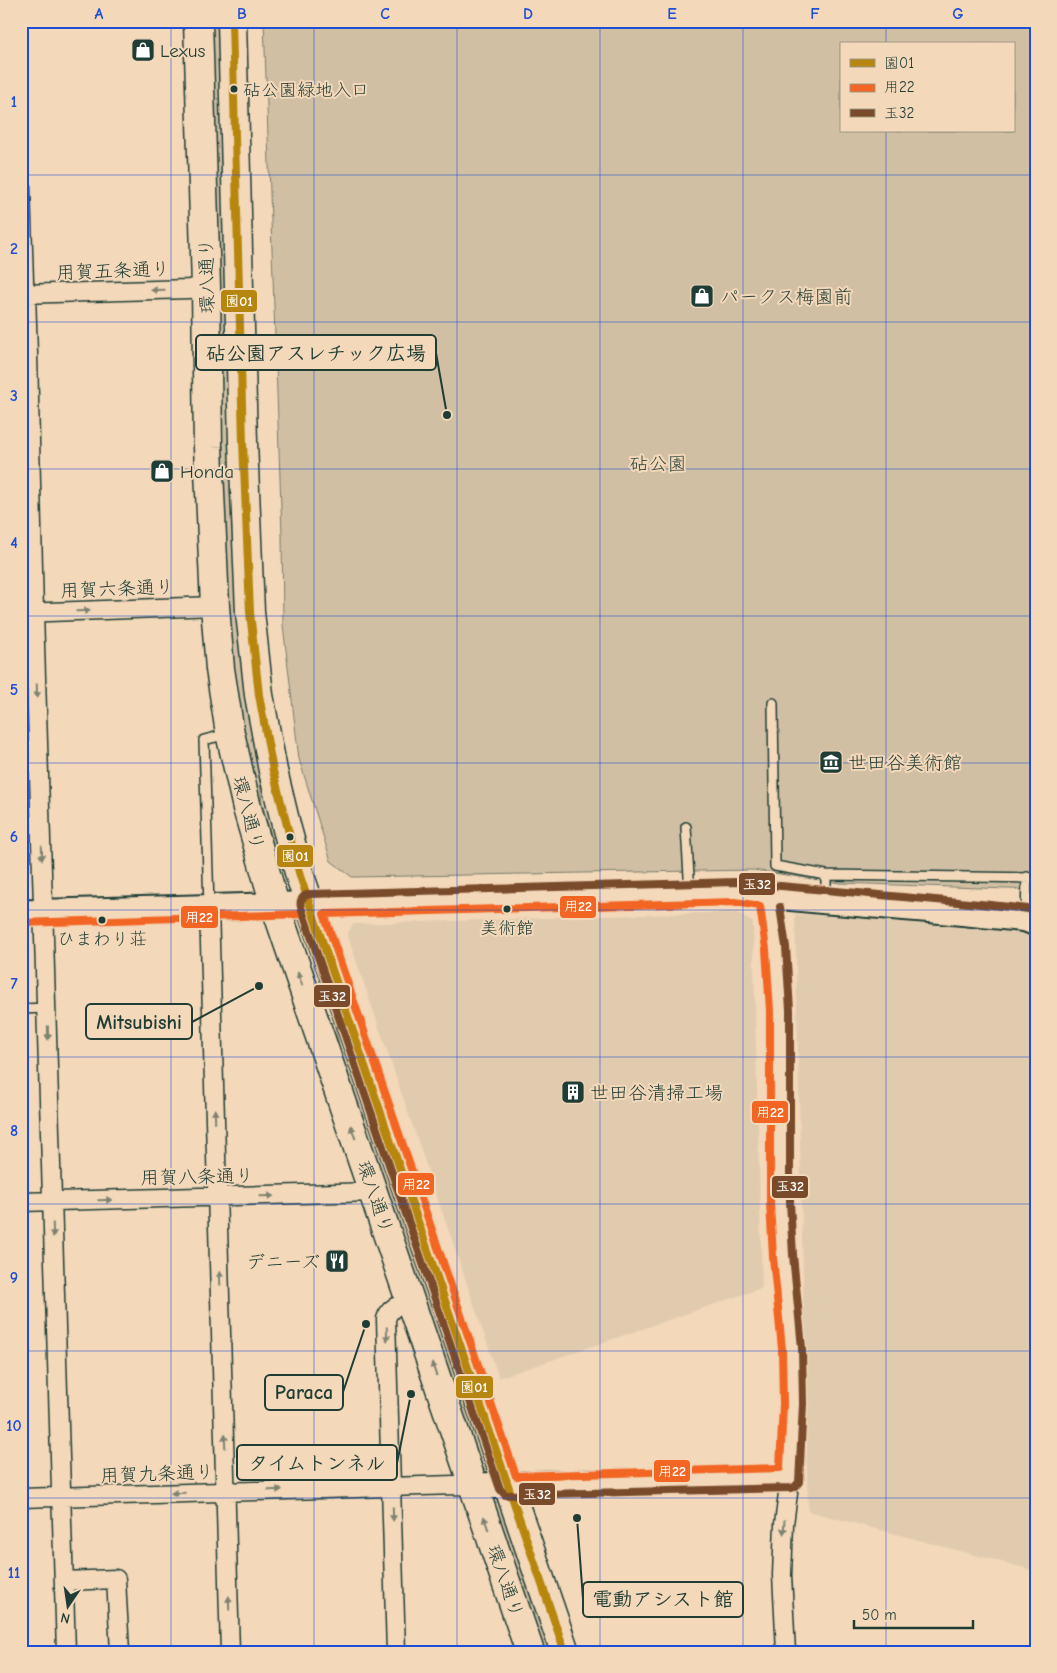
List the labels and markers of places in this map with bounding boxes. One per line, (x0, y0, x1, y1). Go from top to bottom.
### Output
shop icon: Lexus (130, 37, 156, 63)
place label: Lexus (160, 40, 205, 62)
place label: 砧公園緑地入口 (243, 80, 369, 101)
marker: 砧公園緑地入口 (229, 84, 239, 94)
shop icon: パークス梅園前 (689, 283, 715, 309)
place label: パークス梅園前 (720, 286, 853, 308)
callout: 砧公園アスレチック広場 (196, 335, 436, 370)
shop icon: Honda (149, 458, 175, 484)
place label: Honda (180, 461, 234, 483)
museum icon: 世田谷美術館 (818, 749, 844, 775)
place label: 世田谷美術館 (848, 752, 962, 774)
unlabelled marker (285, 832, 295, 842)
marker: 美術館 (502, 904, 512, 914)
marker: ひまわり荘 (97, 915, 107, 925)
place label: 美術館 (480, 918, 534, 939)
place label: ひまわり荘 (57, 929, 147, 950)
callout: Mitsubishi (86, 1004, 192, 1039)
building icon: 世田谷清掃工場 (560, 1079, 586, 1105)
place label: 世田谷清掃工場 (590, 1082, 723, 1104)
restaurant icon: デニーズ (324, 1248, 350, 1274)
place label: デニーズ (246, 1251, 320, 1273)
callout: Paraca (265, 1375, 343, 1410)
callout: タイムトンネル (237, 1445, 397, 1480)
callout: 電動アシスト館 (583, 1582, 743, 1617)

